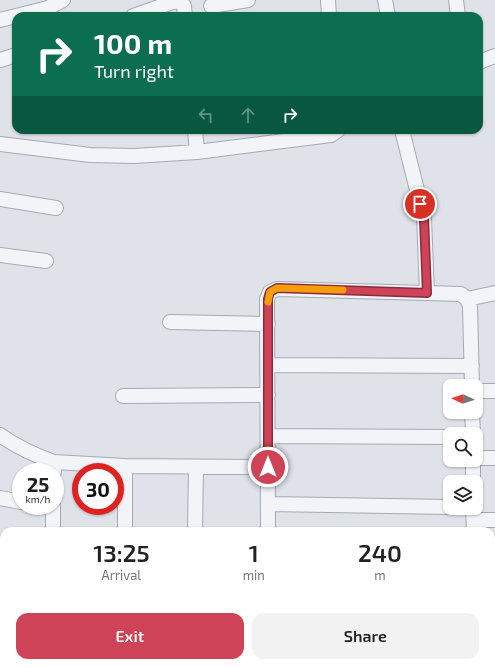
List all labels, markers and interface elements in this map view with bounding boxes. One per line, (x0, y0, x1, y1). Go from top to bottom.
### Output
text: 100 m (94, 26, 172, 60)
icon: right (28, 28, 80, 80)
text: Turn right (94, 60, 174, 82)
icon: left (195, 104, 217, 126)
icon: ahead (237, 104, 259, 126)
icon: right (279, 104, 301, 126)
pin (403, 187, 437, 221)
icon: arrive (409, 193, 431, 215)
north arrow (443, 379, 483, 419)
map controls (443, 379, 483, 515)
button: search (443, 427, 483, 467)
position arrow (247, 446, 289, 488)
speed limit sign: 30 (72, 463, 124, 515)
text: 25 (27, 472, 49, 496)
button: layers (443, 475, 483, 515)
text: km/h (26, 493, 50, 505)
text: 13:25 (93, 538, 150, 567)
text: 1 (249, 538, 259, 567)
text: 240 (358, 538, 402, 567)
text: Arrival (102, 567, 141, 583)
text: min (243, 567, 265, 583)
text: m (374, 567, 386, 583)
button: Exit (16, 613, 244, 659)
button: Share (252, 613, 479, 659)

